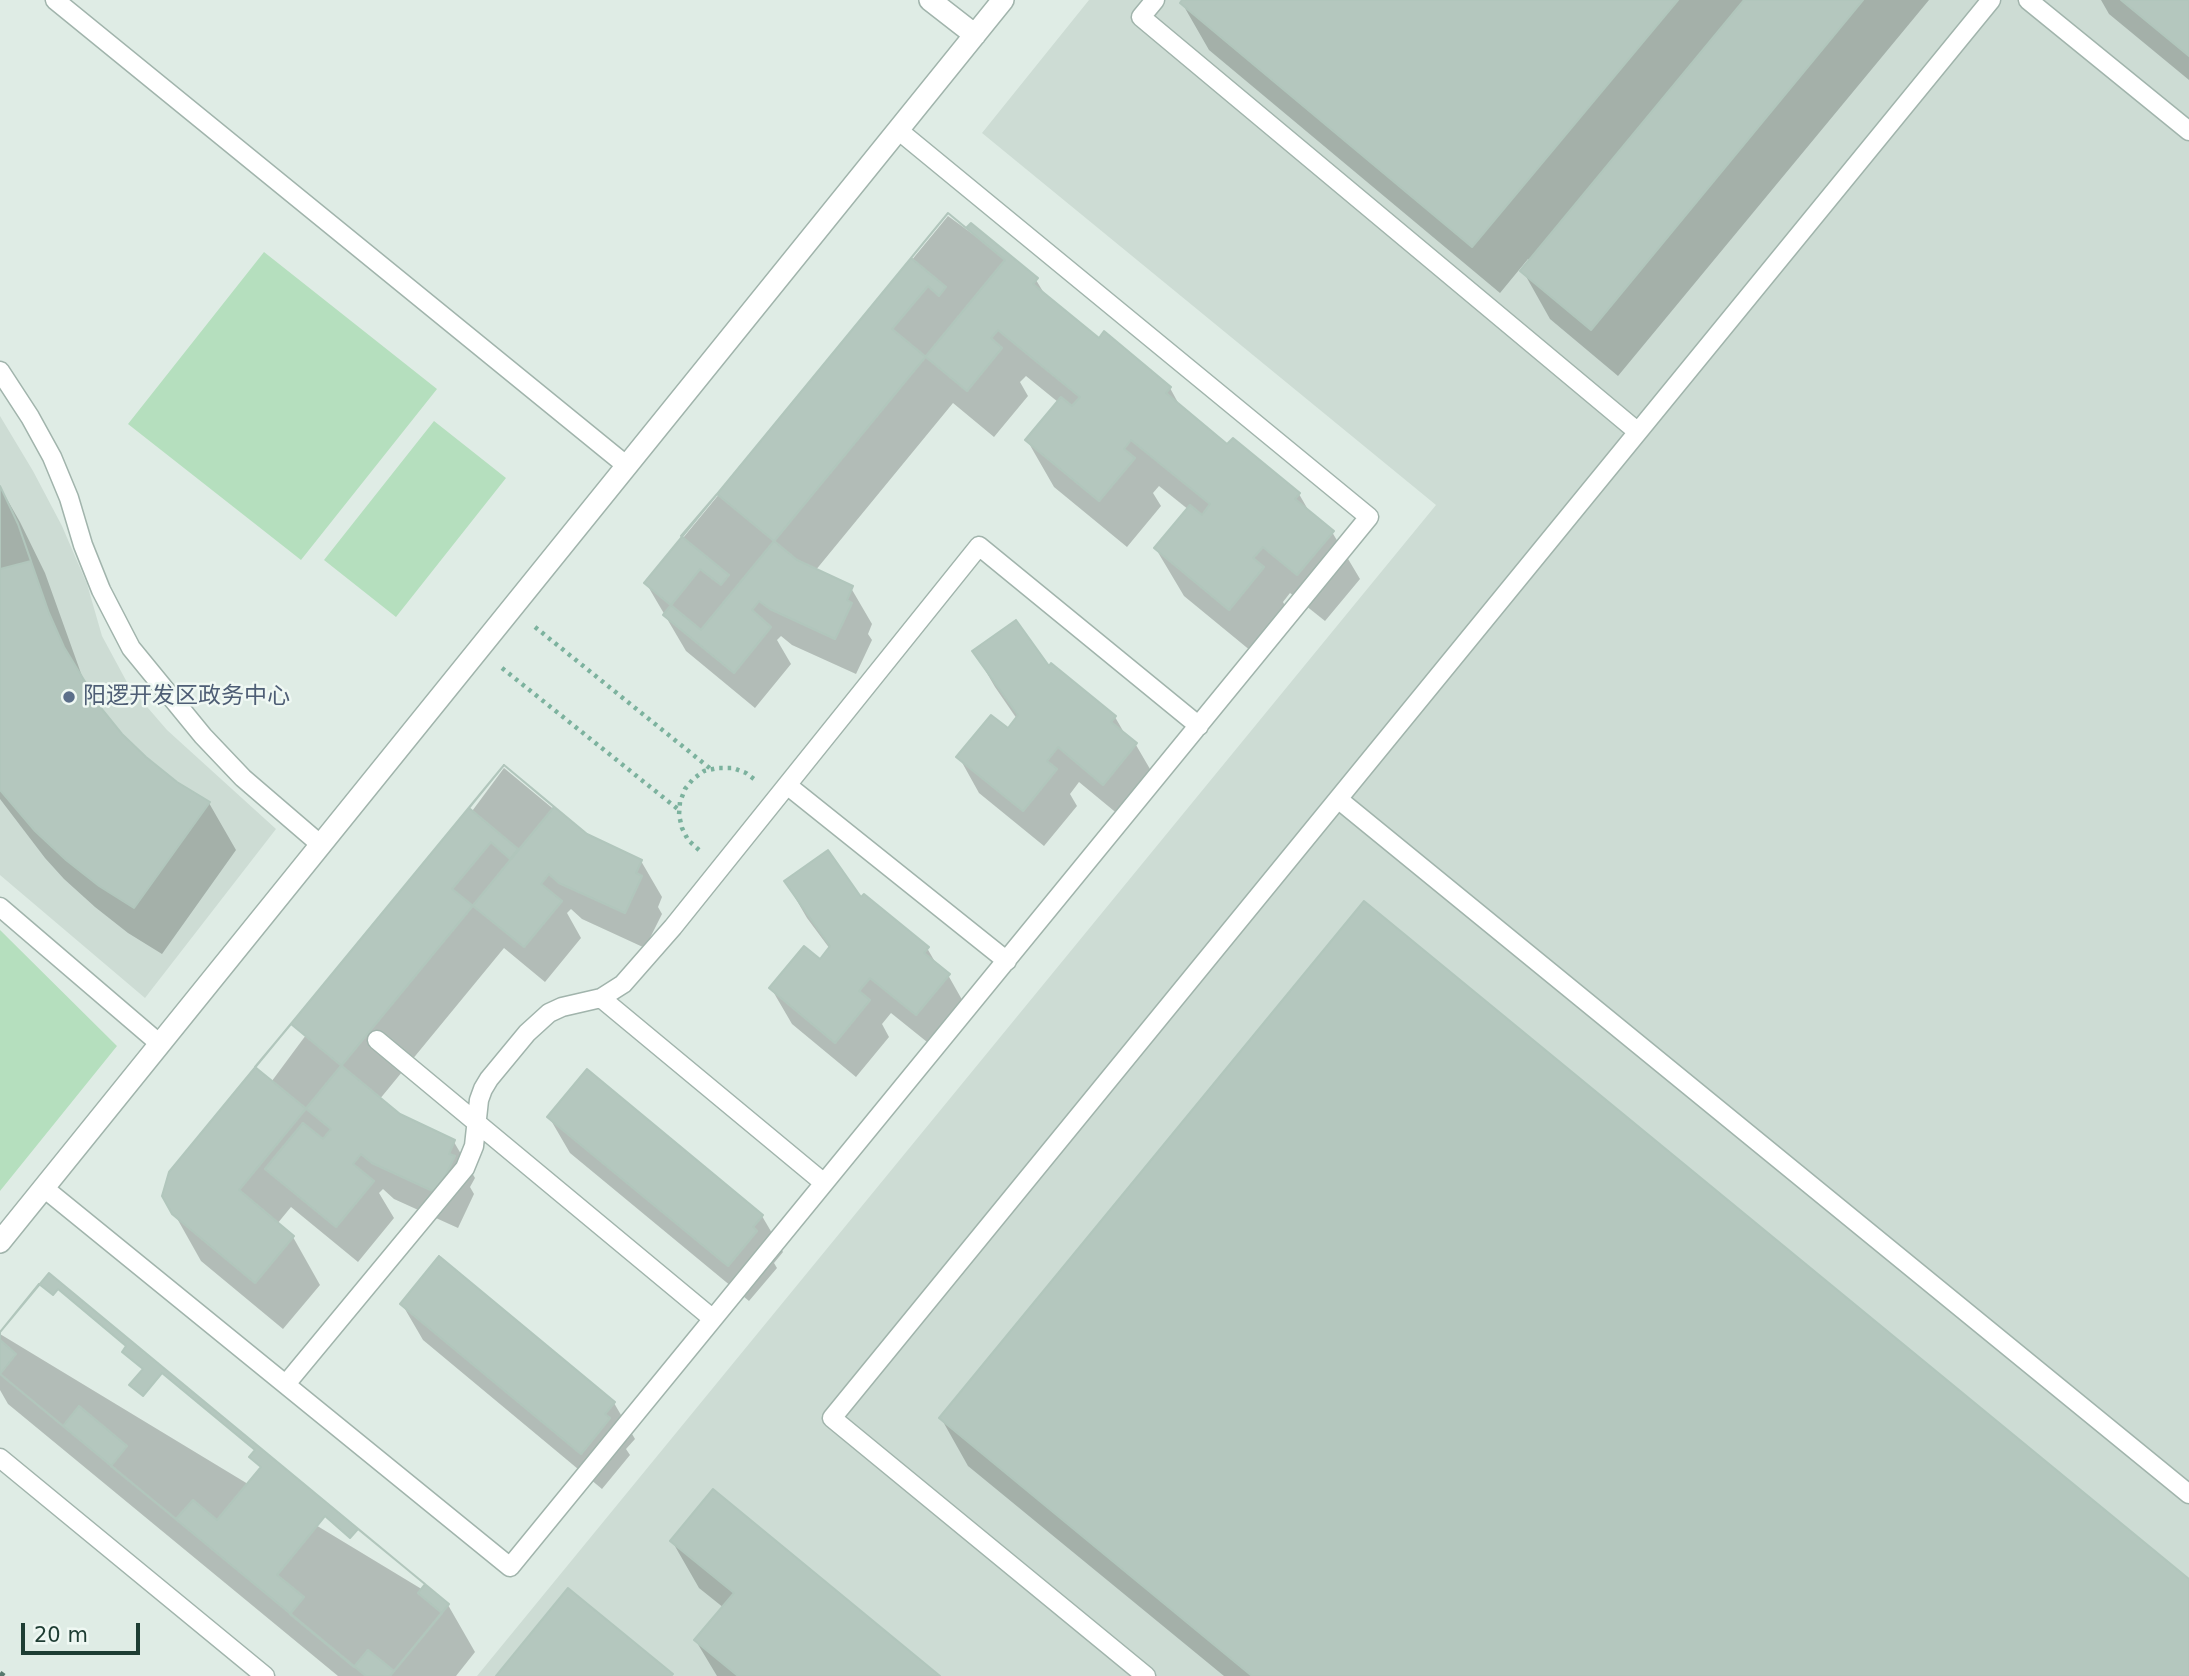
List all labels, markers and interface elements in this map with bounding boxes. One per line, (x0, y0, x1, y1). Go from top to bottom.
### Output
place label: 阳逻开发区政务中心 (83, 683, 290, 711)
marker: 阳逻开发区政务中心 (61, 689, 77, 705)
scale bar (24, 1610, 144, 1654)
text: 20 m (34, 1623, 88, 1647)

